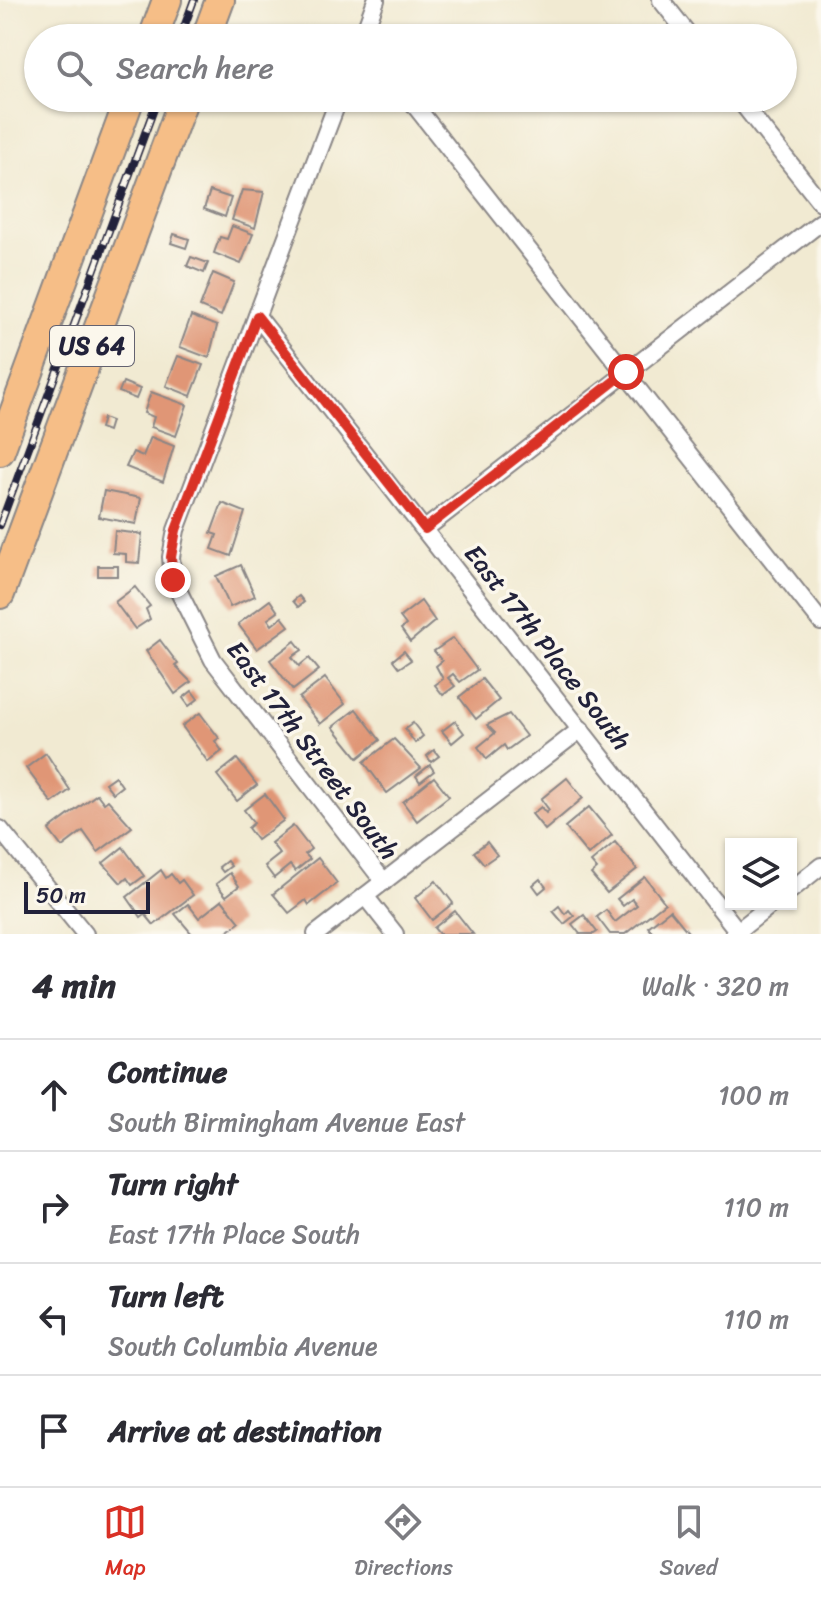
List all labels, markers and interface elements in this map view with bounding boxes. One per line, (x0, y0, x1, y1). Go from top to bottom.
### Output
search box (24, 24, 797, 112)
text: Search here (116, 41, 274, 95)
icon: search (52, 46, 96, 90)
road number: US 64 (50, 326, 134, 366)
route start (608, 354, 644, 390)
street label: East 17th Place South (452, 534, 644, 760)
route end (155, 562, 191, 598)
street label: East 17th Street South (215, 630, 411, 870)
map controls (725, 838, 797, 910)
button: layers (725, 838, 797, 910)
text: 50 m (36, 876, 86, 915)
scale bar (24, 878, 150, 914)
text: 4 min (32, 956, 116, 1016)
text: Walk · 320 m (642, 963, 789, 1009)
text: Continue (108, 1045, 227, 1099)
text: 100 m (718, 1072, 789, 1118)
icon: ahead (32, 1073, 76, 1117)
text: South Birmingham Avenue East (108, 1099, 465, 1145)
text: Turn right (108, 1157, 238, 1211)
text: 110 m (724, 1184, 789, 1230)
icon: right (32, 1185, 76, 1229)
text: East 17th Place South (108, 1211, 360, 1257)
text: Turn left (108, 1269, 224, 1323)
text: 110 m (724, 1296, 789, 1342)
icon: left (32, 1297, 76, 1341)
text: South Columbia Avenue (108, 1323, 378, 1369)
text: Arrive at destination (108, 1404, 382, 1458)
icon: arrive (32, 1409, 76, 1453)
tab: Map (103, 1500, 147, 1587)
tab: Directions (354, 1500, 453, 1587)
tab: Saved (660, 1500, 718, 1587)

